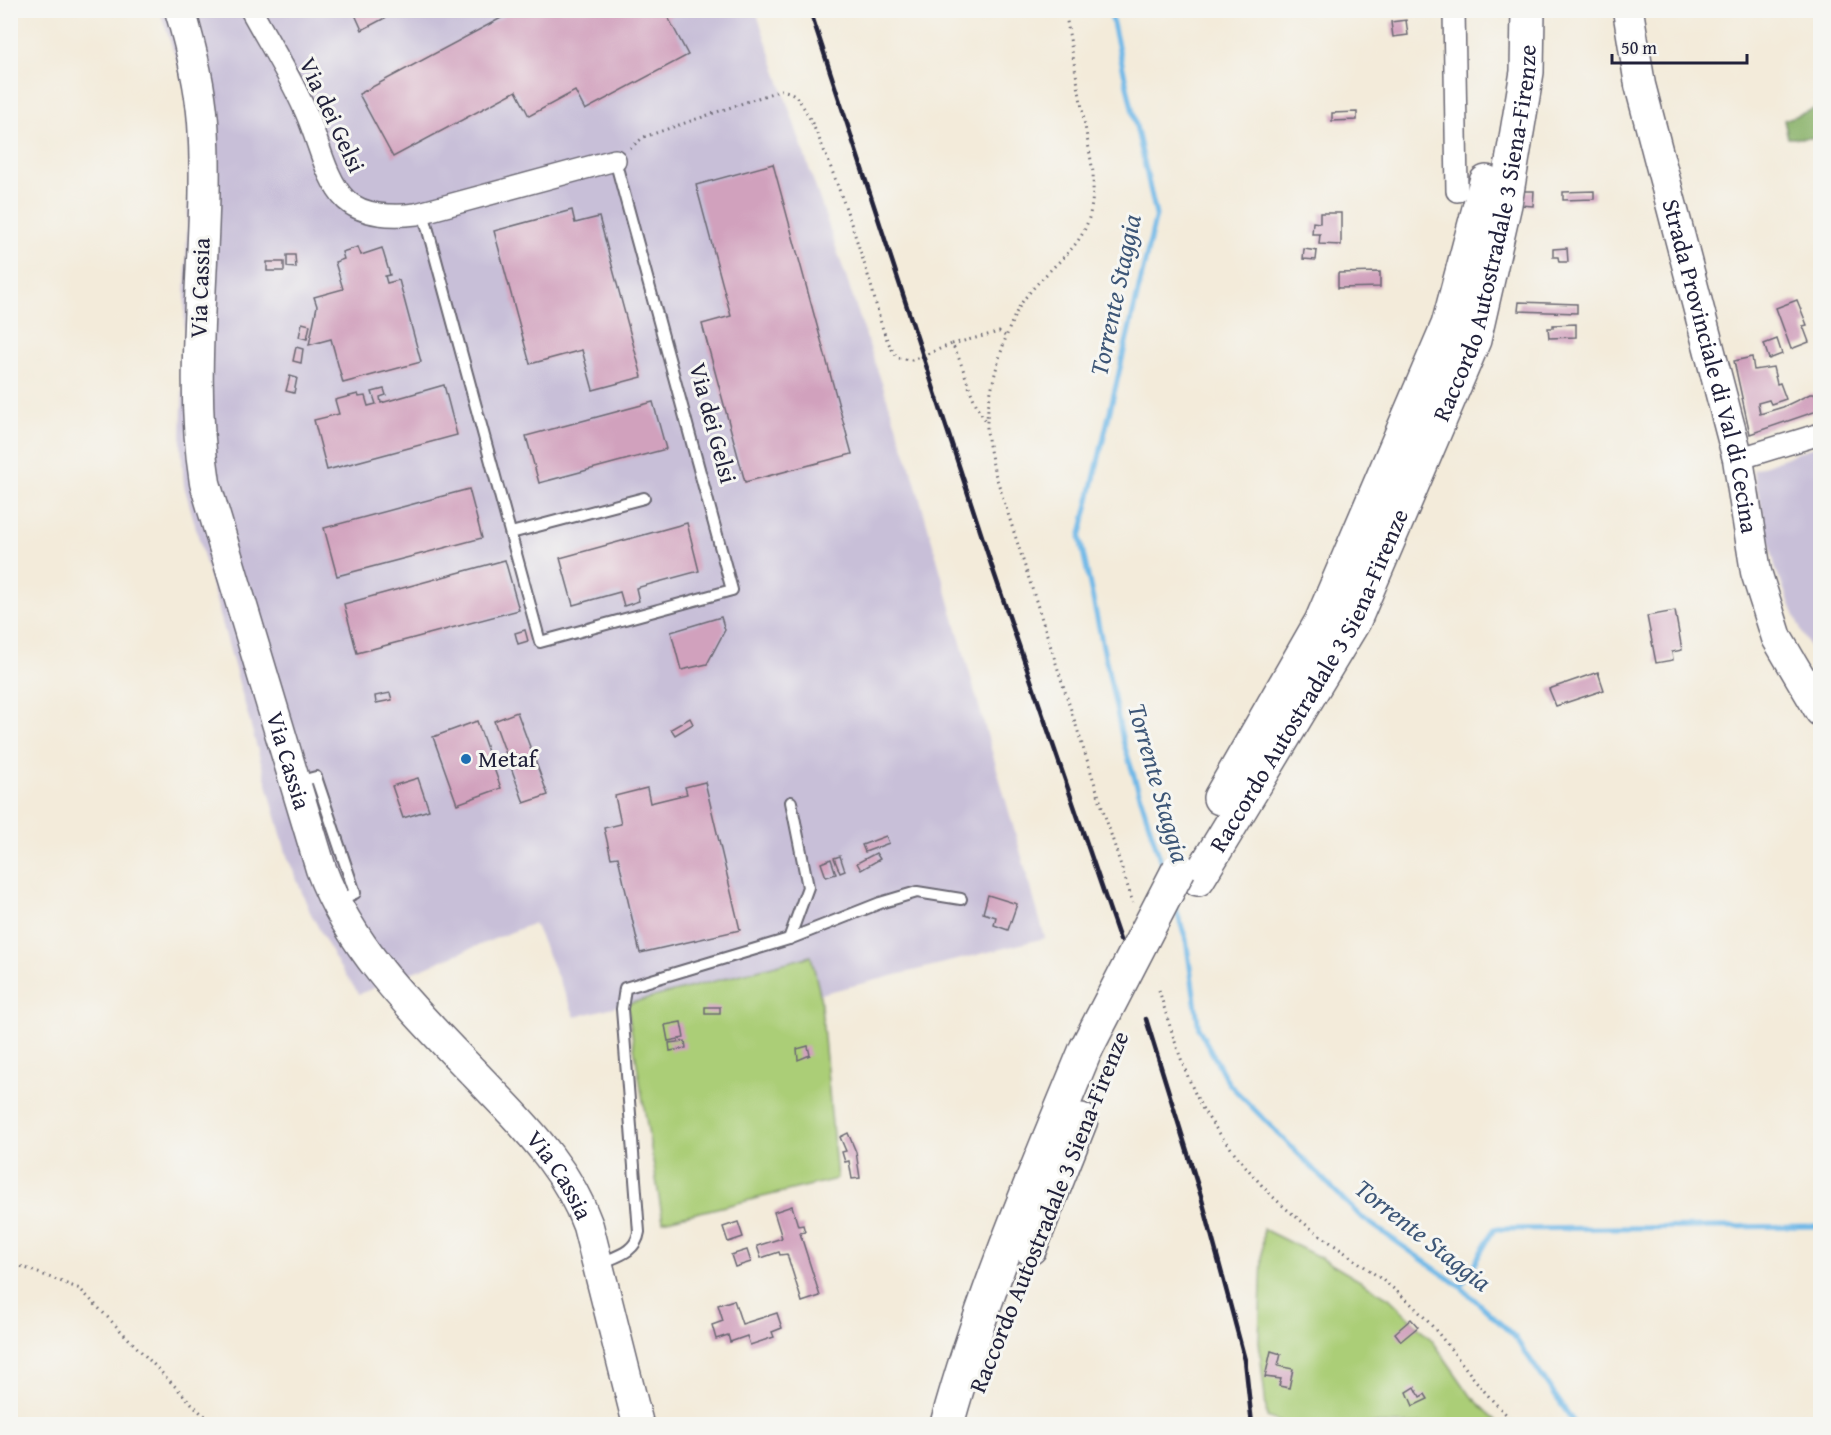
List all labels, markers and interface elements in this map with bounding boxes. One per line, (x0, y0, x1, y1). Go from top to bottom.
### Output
scale bar (1612, 27, 1747, 65)
text: 50 m (1621, 34, 1657, 61)
street label: Raccordo Autostradale 3 Siena-Firenze (1423, 44, 1545, 427)
street label: Via dei Gelsi (290, 51, 375, 178)
street label: Strada Provinciale di Val di Cecina (1654, 195, 1768, 536)
water label: Torrente Staggia (1078, 210, 1151, 379)
street label: Via Cassia (180, 236, 219, 339)
street label: Via dei Gelsi (681, 359, 746, 487)
street label: Raccordo Autostradale 3 Siena-Firenze (1200, 503, 1417, 859)
water label: Torrente Staggia (1118, 698, 1201, 867)
street label: Via Cassia (258, 707, 320, 814)
place label: Metaf (478, 741, 539, 776)
marker: Metaf (459, 752, 473, 766)
street label: Raccordo Autostradale 3 Siena-Firenze (960, 1026, 1137, 1398)
street label: Via Cassia (518, 1122, 602, 1226)
water label: Torrente Staggia (1347, 1169, 1500, 1301)

